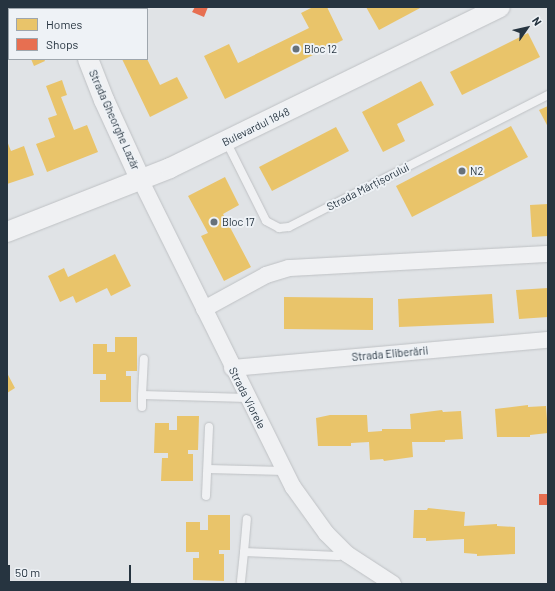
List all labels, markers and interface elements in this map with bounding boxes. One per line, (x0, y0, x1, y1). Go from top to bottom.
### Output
legend (8, 8, 148, 60)
north arrow (507, 8, 547, 48)
text: N (530, 14, 545, 28)
text: Homes (46, 17, 82, 31)
text: Shops (46, 37, 78, 51)
place label: Bloc 12 (304, 42, 337, 56)
marker: Bloc 12 (291, 44, 301, 54)
street label: Strada Gheorghe Lazăr (86, 68, 142, 172)
street label: Bulevardul 1848 (220, 105, 292, 149)
street label: Strada Mărțișorului (325, 161, 411, 213)
place label: N2 (470, 164, 483, 178)
marker: N2 (457, 166, 467, 176)
place label: Bloc 17 (222, 215, 254, 229)
marker: Bloc 17 (209, 217, 219, 227)
street label: Strada Eliberării (351, 344, 429, 364)
street label: Strada Viorele (226, 365, 268, 431)
scale bar (10, 557, 133, 583)
text: 50 m (15, 565, 40, 579)

